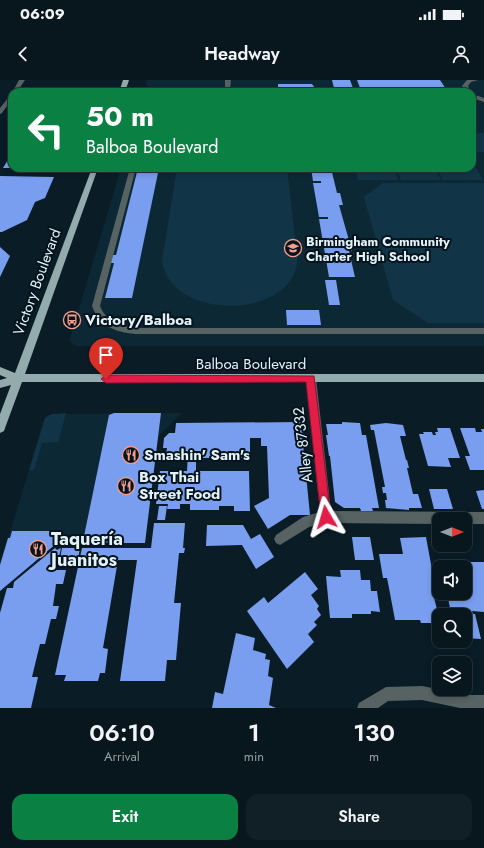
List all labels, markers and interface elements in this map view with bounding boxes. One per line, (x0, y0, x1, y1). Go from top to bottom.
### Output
text: 06:09 (20, 3, 65, 25)
text: Headway (204, 41, 280, 67)
icon: back (12, 43, 34, 65)
icon: person (450, 43, 472, 65)
text: 50 m (86, 96, 154, 137)
icon: left (20, 104, 72, 156)
text: Balboa Boulevard (86, 134, 218, 160)
street label: Victory Boulevard (7, 225, 67, 339)
place label: Birmingham Community Charter High School (306, 232, 450, 266)
school or university icon: Birmingham Community Charter High School (283, 238, 303, 258)
place label: Victory/Balboa (84, 309, 192, 331)
bus stop icon: Victory/Balboa (62, 310, 82, 330)
pin (89, 338, 123, 379)
icon: arrive (95, 344, 117, 366)
street label: Balboa Boulevard (196, 353, 306, 375)
street label: Alley 87332 (287, 406, 319, 484)
place label: Smashin' Sam's (144, 444, 250, 466)
restaurant icon: Smashin' Sam's (121, 445, 141, 465)
place label: Box Thai Street Food (139, 466, 220, 505)
restaurant icon: Box Thai Street Food (116, 476, 136, 496)
position arrow (305, 496, 347, 538)
north arrow (432, 512, 472, 552)
map controls (432, 512, 472, 696)
place label: Taquería Juanitos (48, 526, 123, 573)
restaurant icon: Taquería Juanitos (28, 539, 48, 559)
button: sound (432, 560, 472, 600)
button: search (432, 608, 472, 648)
button: layers (432, 656, 472, 696)
text: 06:10 (89, 715, 155, 750)
text: 1 (248, 715, 260, 750)
text: 130 (353, 715, 395, 750)
text: Arrival (104, 747, 140, 766)
text: min (244, 747, 264, 766)
text: m (369, 747, 379, 766)
button: Exit (12, 794, 238, 840)
button: Share (246, 794, 472, 840)

